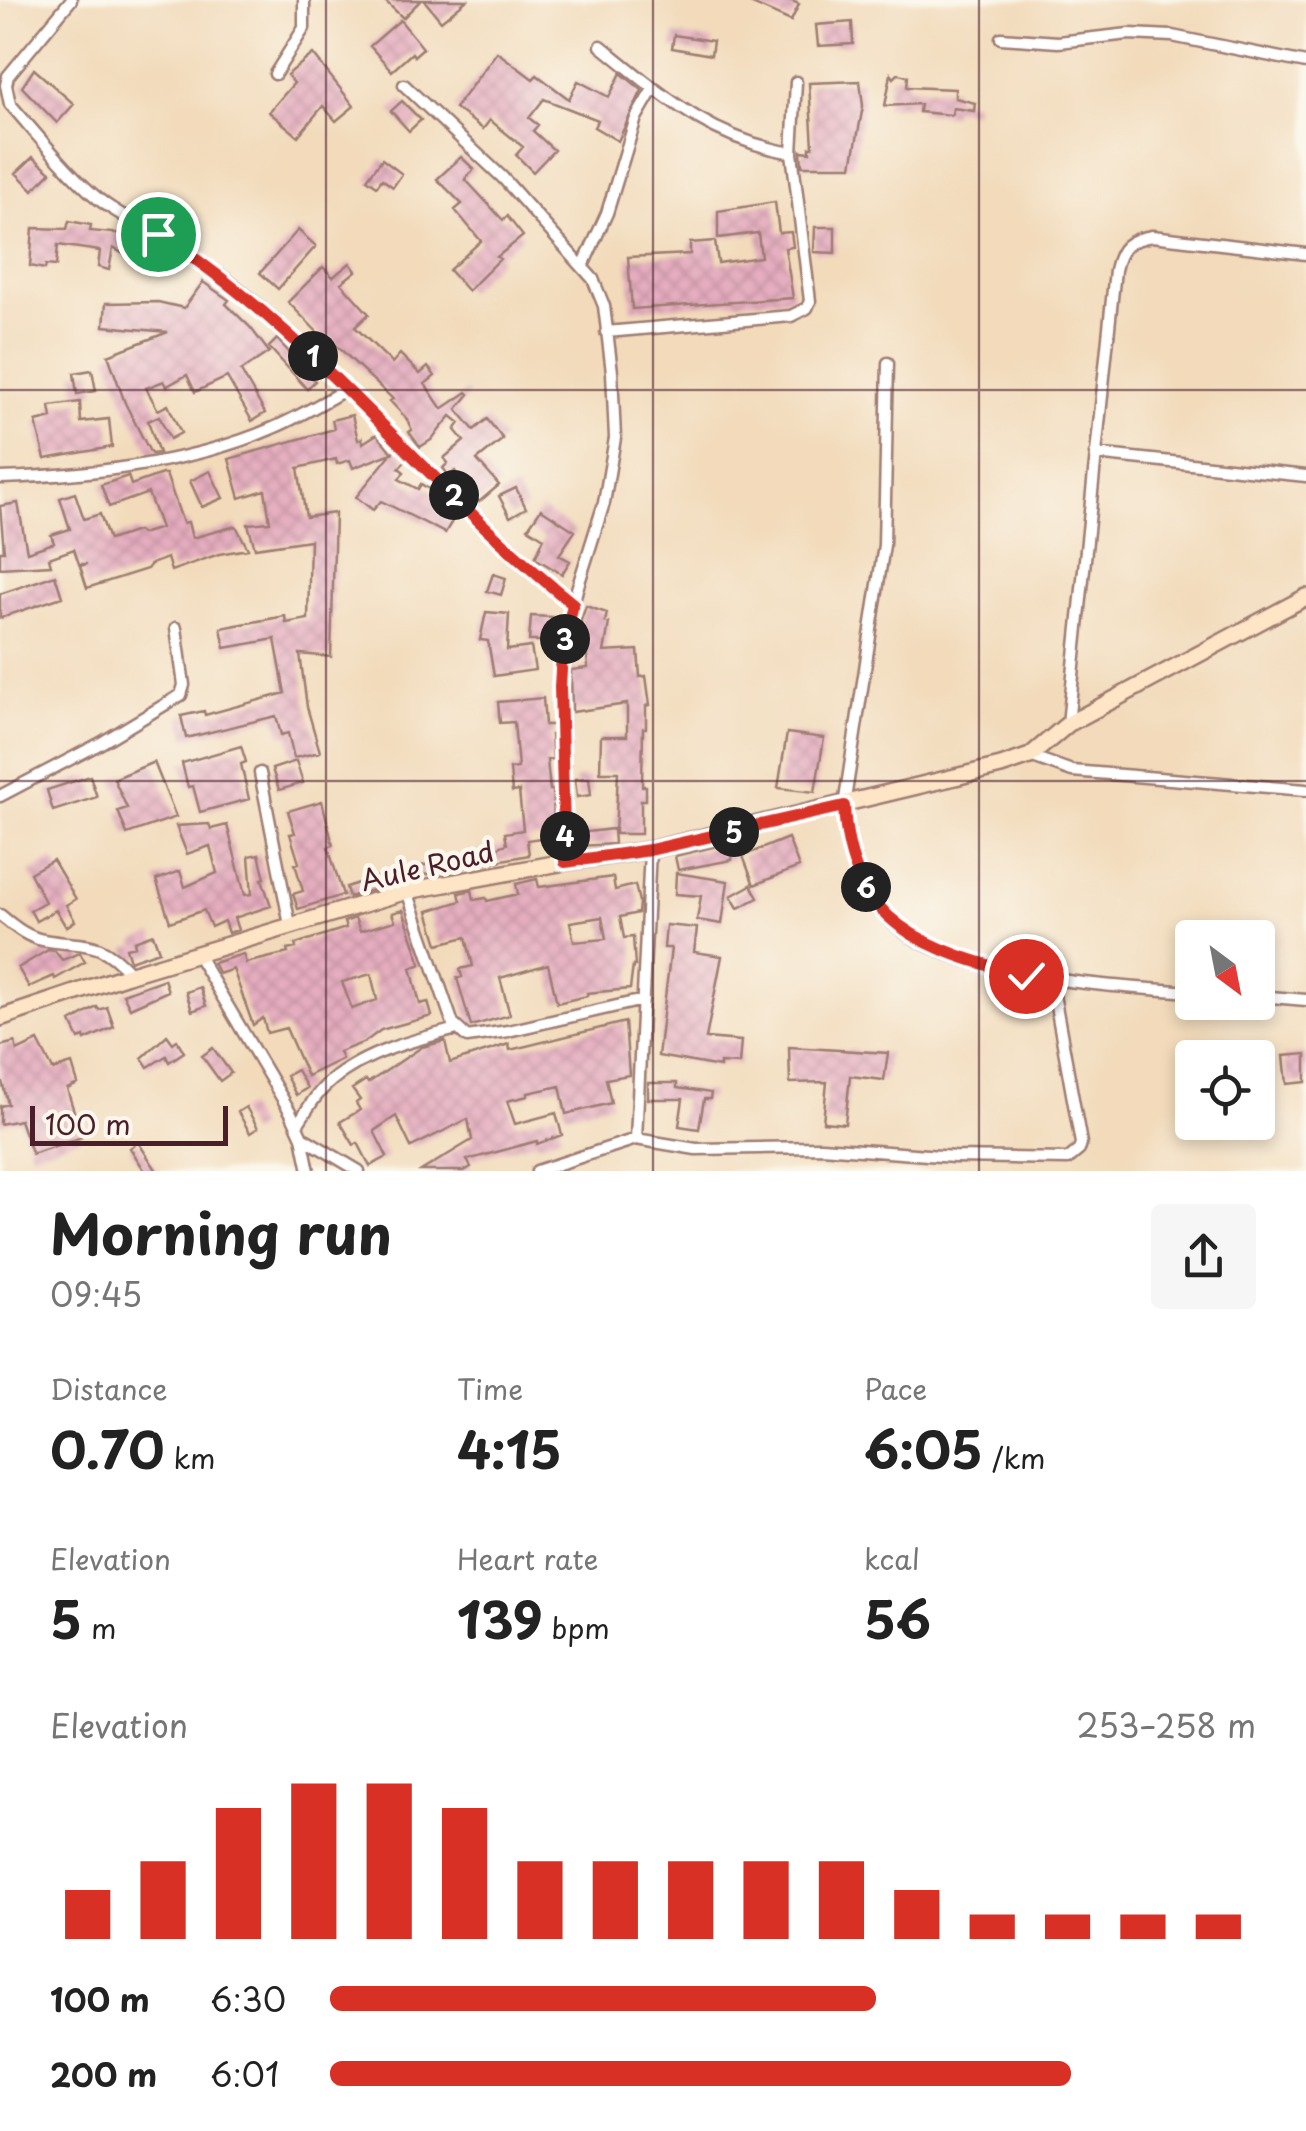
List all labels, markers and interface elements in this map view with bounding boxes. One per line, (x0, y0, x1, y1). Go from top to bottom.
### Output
pin (116, 192, 201, 277)
icon: arrive (131, 207, 186, 262)
pin: 1 (288, 331, 338, 381)
text: 1 (306, 334, 320, 377)
pin: 2 (429, 470, 479, 520)
text: 2 (444, 473, 464, 516)
pin: 3 (540, 614, 590, 664)
text: 3 (556, 617, 574, 660)
pin: 5 (709, 807, 759, 857)
text: 5 (725, 810, 743, 853)
pin: 4 (540, 811, 590, 861)
text: 4 (555, 814, 575, 857)
street label: Aule Road (356, 829, 498, 901)
pin: 6 (841, 862, 891, 912)
text: 6 (856, 865, 876, 908)
north arrow (1175, 920, 1275, 1020)
map controls (1175, 920, 1275, 1140)
pin (984, 934, 1069, 1019)
icon: check (999, 949, 1054, 1004)
button: locate (1175, 1040, 1275, 1140)
scale bar (30, 1101, 228, 1146)
text: 100 m (45, 1102, 131, 1145)
text: Morning run (50, 1191, 392, 1274)
button: share (1151, 1204, 1256, 1309)
text: 09:45 (50, 1270, 142, 1318)
text: Distance (50, 1367, 168, 1410)
text: Time (457, 1367, 523, 1410)
text: Pace (864, 1367, 927, 1410)
text: 0.70 (50, 1410, 164, 1486)
text: 4:15 (457, 1410, 562, 1486)
text: 6:05 (864, 1410, 983, 1486)
text: km (164, 1436, 216, 1479)
text: /km (983, 1436, 1046, 1479)
text: Elevation (50, 1537, 171, 1580)
text: Heart rate (457, 1537, 598, 1580)
text: kcal (864, 1537, 920, 1580)
text: 5 (50, 1580, 82, 1656)
text: 139 (457, 1580, 543, 1656)
text: 56 (864, 1580, 931, 1656)
text: m (82, 1606, 117, 1649)
text: bpm (543, 1606, 610, 1649)
text: Elevation (50, 1701, 188, 1749)
text: 253–258 m (1076, 1701, 1256, 1749)
text: 100 m (50, 1975, 150, 2023)
text: 6:30 (210, 1975, 286, 2023)
text: 200 m (50, 2050, 157, 2098)
text: 6:01 (210, 2050, 279, 2098)

